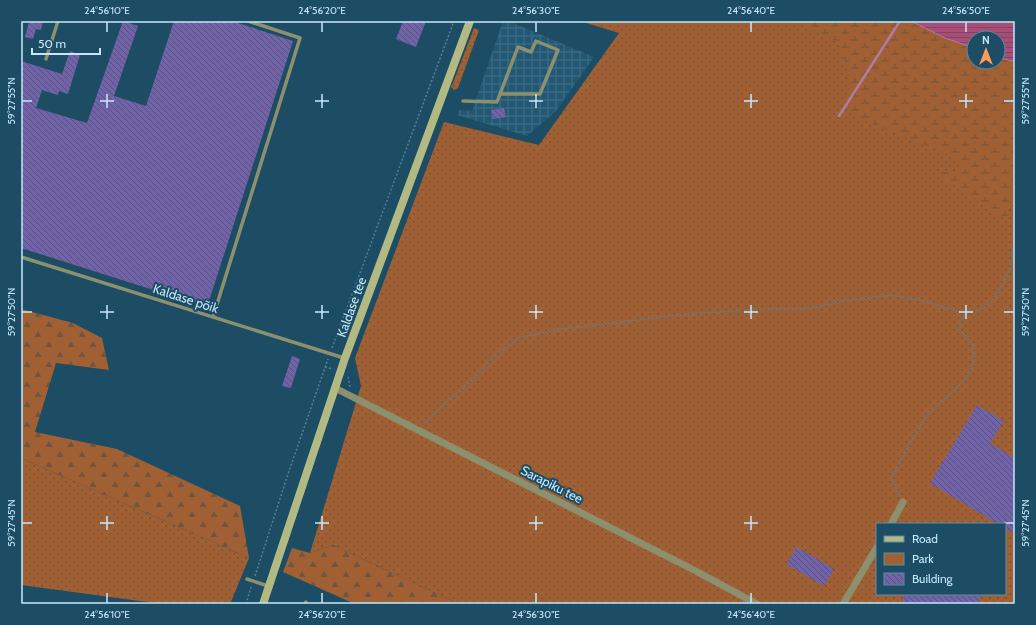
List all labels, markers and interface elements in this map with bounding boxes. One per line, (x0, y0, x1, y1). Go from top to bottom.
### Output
text: 24°56'10"E (84, 4, 130, 17)
text: 24°56'20"E (298, 4, 346, 17)
text: 24°56'30"E (512, 4, 560, 17)
text: 24°56'40"E (727, 4, 775, 17)
text: 24°56'50"E (942, 4, 990, 17)
scale bar (32, 30, 100, 56)
north arrow (966, 30, 1006, 70)
text: N (982, 33, 990, 47)
text: 50 m (38, 36, 66, 51)
text: 59°27'55"N (5, 77, 18, 125)
text: 59°27'55"N (1019, 77, 1032, 125)
street label: Kaldase tee (333, 275, 369, 339)
street label: Kaldase põik (151, 280, 221, 316)
text: 59°27'50"N (5, 288, 18, 336)
text: 59°27'50"N (1019, 288, 1032, 336)
street label: Sarapiku tee (518, 462, 586, 507)
text: 59°27'45"N (5, 499, 18, 547)
text: 59°27'45"N (1019, 499, 1032, 547)
legend (876, 523, 1006, 595)
text: Road (912, 531, 938, 546)
text: Park (912, 551, 934, 566)
text: Building (912, 571, 954, 586)
text: 24°56'10"E (84, 608, 130, 621)
text: 24°56'20"E (298, 608, 346, 621)
text: 24°56'30"E (512, 608, 560, 621)
text: 24°56'40"E (727, 608, 775, 621)

